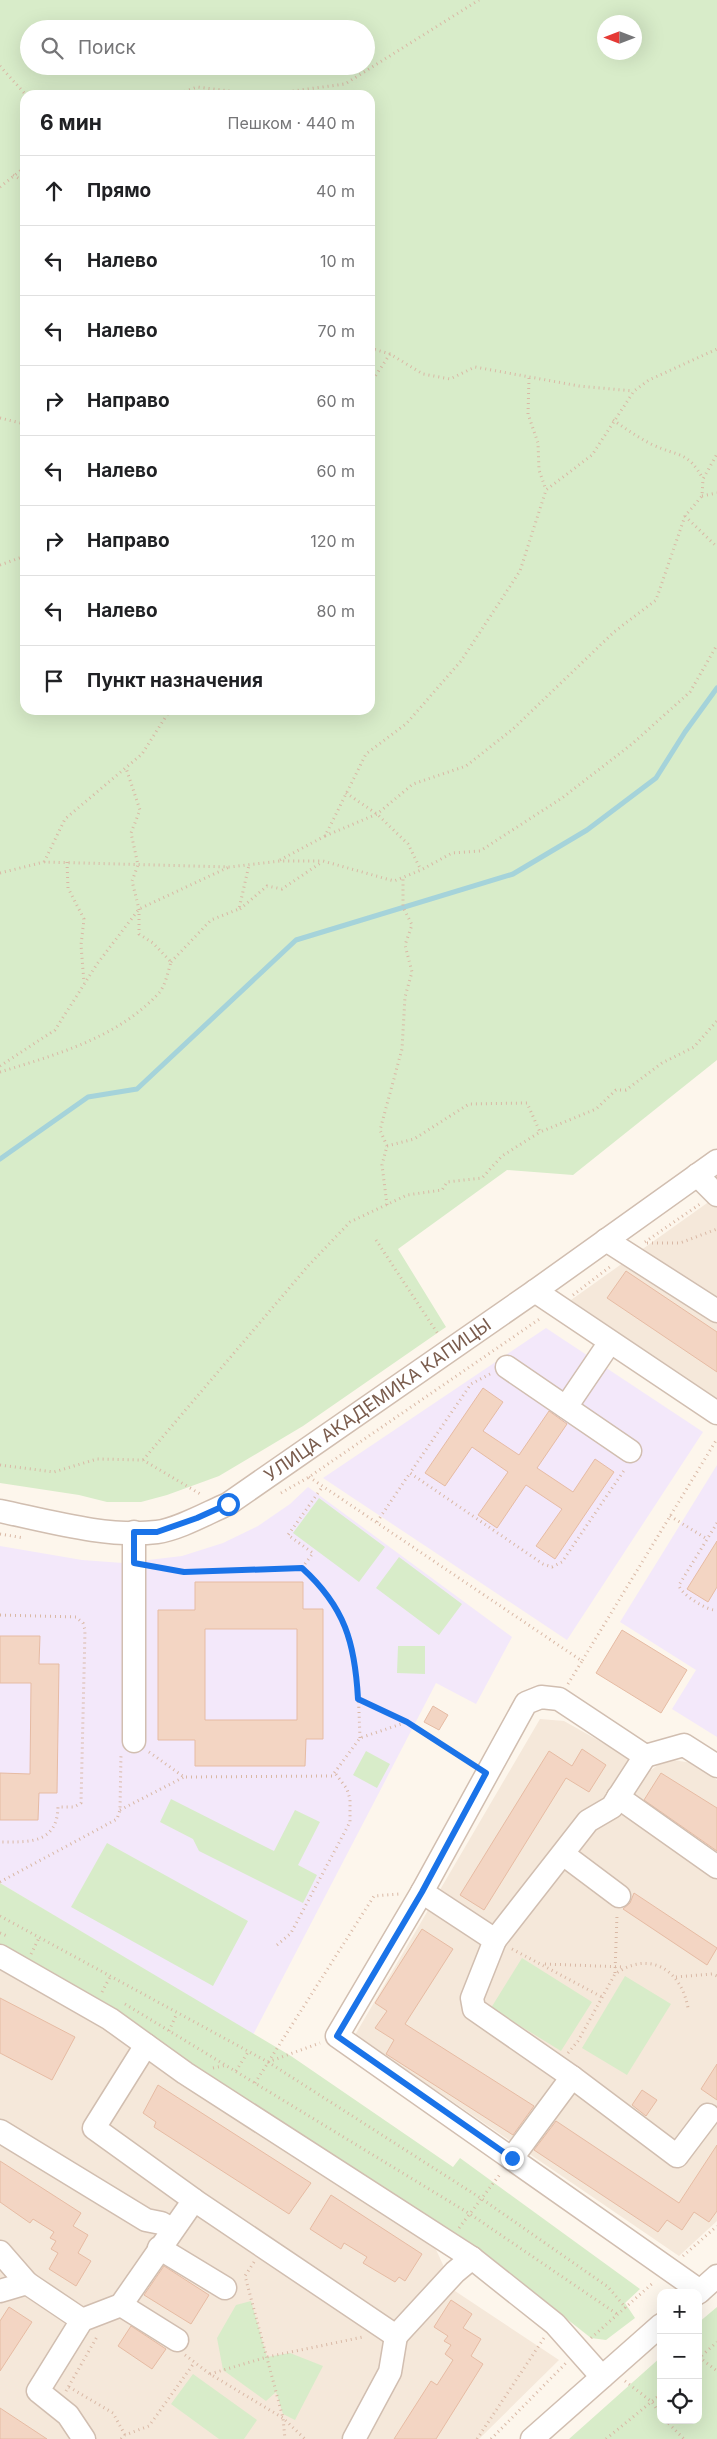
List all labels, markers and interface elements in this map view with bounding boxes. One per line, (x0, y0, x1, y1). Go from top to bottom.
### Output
north arrow (597, 15, 642, 60)
search box (20, 20, 375, 75)
icon: search (38, 34, 66, 62)
text: Поиск (78, 36, 136, 59)
text: 6 мин (40, 110, 102, 135)
text: Пешком · 440 m (228, 113, 355, 133)
icon: ahead (40, 177, 68, 205)
text: Прямо (87, 179, 151, 202)
text: 40 m (316, 181, 355, 201)
icon: left (40, 247, 68, 275)
text: Налево (87, 249, 158, 272)
text: 10 m (320, 251, 355, 271)
icon: left (40, 317, 68, 345)
text: Налево (87, 319, 158, 342)
text: 70 m (318, 321, 355, 341)
icon: right (40, 387, 68, 415)
text: Направо (87, 389, 170, 412)
text: 60 m (316, 391, 355, 411)
icon: left (40, 457, 68, 485)
text: Налево (87, 459, 158, 482)
text: 60 m (316, 461, 355, 481)
icon: right (40, 527, 68, 555)
text: Направо (87, 529, 170, 552)
text: 120 m (310, 531, 355, 551)
icon: left (40, 597, 68, 625)
text: Налево (87, 599, 158, 622)
text: 80 m (316, 601, 355, 621)
icon: arrive (40, 667, 68, 695)
text: Пункт назначения (87, 669, 263, 692)
street label: УЛИЦА АКАДЕМИКА КАПИЦЫ (260, 1314, 495, 1486)
route start (217, 1493, 240, 1516)
route end (501, 2147, 524, 2170)
map controls (657, 2289, 702, 2424)
button: + (657, 2289, 702, 2334)
button: − (657, 2334, 702, 2379)
button: locate (657, 2379, 702, 2424)

